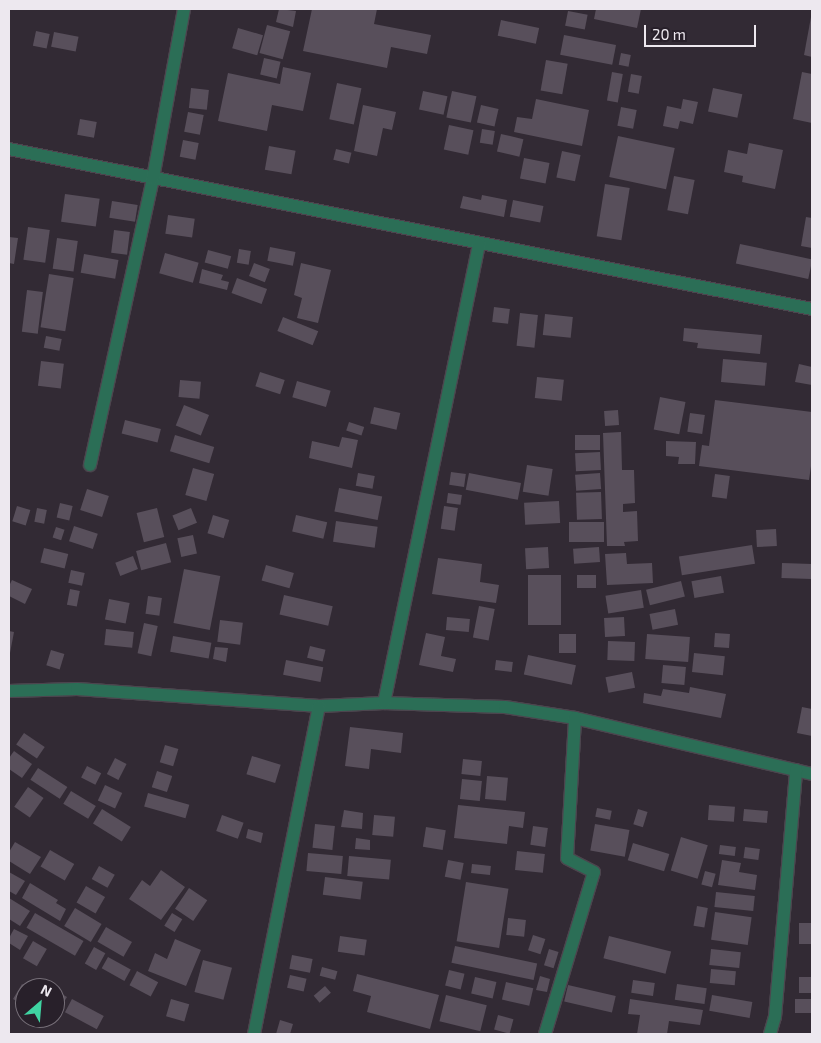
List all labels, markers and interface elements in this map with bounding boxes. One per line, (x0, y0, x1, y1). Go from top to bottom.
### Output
scale bar (646, 15, 758, 47)
text: 20 m (652, 25, 686, 43)
north arrow (15, 978, 65, 1028)
text: N (38, 980, 55, 1000)

